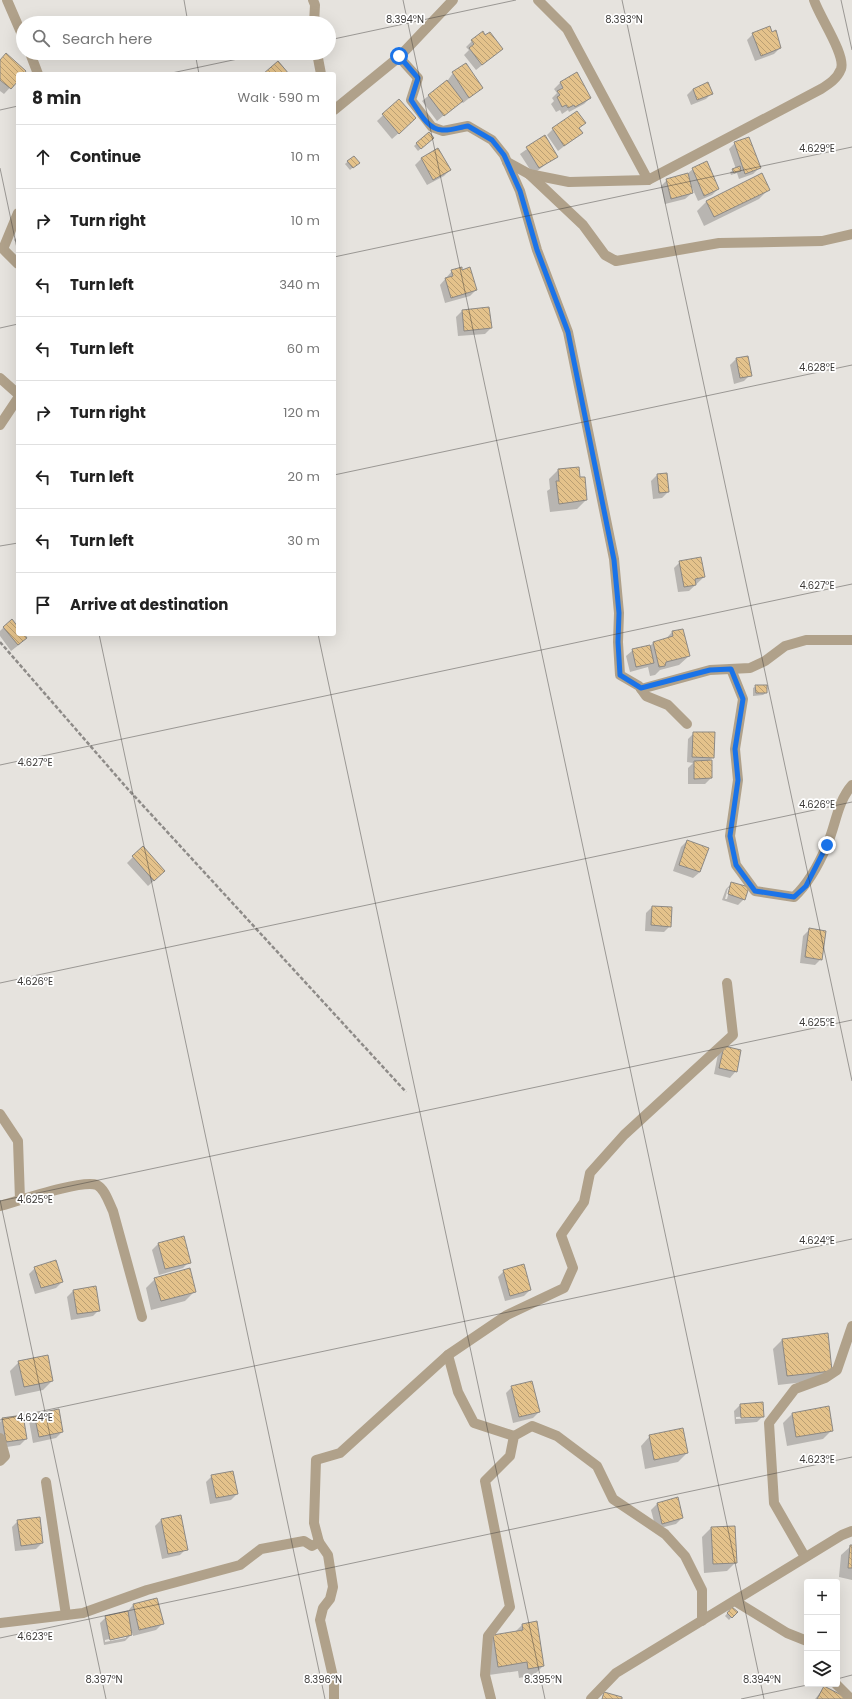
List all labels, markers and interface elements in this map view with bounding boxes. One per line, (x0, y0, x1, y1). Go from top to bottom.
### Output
text: 8.394°N (386, 12, 424, 27)
text: 8.393°N (605, 12, 643, 27)
search box (16, 16, 336, 60)
icon: search (30, 27, 52, 49)
text: Search here (62, 28, 152, 49)
route start (390, 47, 408, 65)
text: 8 min (32, 86, 81, 110)
text: Walk · 590 m (238, 88, 320, 107)
text: 4.629°E (799, 141, 835, 156)
icon: ahead (32, 146, 54, 168)
text: Continue (70, 146, 141, 167)
text: 10 m (291, 147, 320, 166)
icon: right (32, 210, 54, 232)
text: Turn right (70, 210, 146, 231)
text: 10 m (291, 211, 320, 230)
icon: left (32, 274, 54, 296)
text: Turn left (70, 274, 134, 295)
text: 340 m (279, 275, 320, 294)
icon: left (32, 338, 54, 360)
text: Turn left (70, 338, 134, 359)
text: 60 m (287, 339, 320, 358)
text: 4.628°E (799, 360, 835, 375)
icon: right (32, 402, 54, 424)
text: Turn right (70, 402, 146, 423)
text: 120 m (283, 403, 320, 422)
icon: left (32, 466, 54, 488)
text: Turn left (70, 466, 134, 487)
text: 20 m (287, 467, 320, 486)
icon: left (32, 530, 54, 552)
text: Turn left (70, 530, 134, 551)
text: 30 m (287, 531, 320, 550)
text: 4.627°E (799, 578, 835, 593)
icon: arrive (32, 594, 54, 616)
text: Arrive at destination (70, 594, 228, 615)
text: 4.627°E (17, 755, 53, 770)
text: 4.626°E (799, 797, 835, 812)
route end (818, 836, 836, 854)
text: 4.626°E (17, 974, 53, 989)
text: 4.625°E (799, 1015, 835, 1030)
text: 4.625°E (17, 1192, 53, 1207)
text: 4.624°E (799, 1233, 835, 1248)
text: 4.624°E (17, 1410, 53, 1425)
text: 4.623°E (799, 1452, 835, 1467)
map controls (804, 1579, 840, 1687)
button: + (804, 1579, 840, 1615)
button: − (804, 1615, 840, 1651)
text: 4.623°E (17, 1629, 53, 1644)
button: layers (804, 1651, 840, 1687)
text: 8.397°N (85, 1672, 123, 1687)
text: 8.396°N (304, 1672, 342, 1687)
text: 8.395°N (524, 1672, 562, 1687)
text: 8.394°N (743, 1672, 781, 1687)

